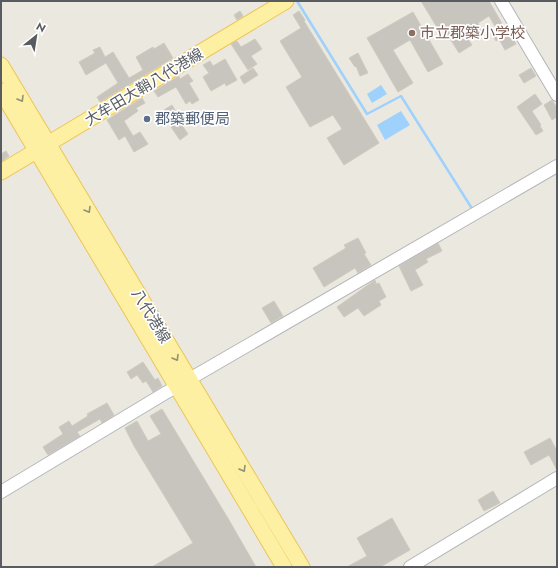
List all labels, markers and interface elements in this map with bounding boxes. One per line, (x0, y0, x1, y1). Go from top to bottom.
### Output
north arrow (16, 16, 56, 56)
text: N (33, 18, 49, 36)
place label: 市立郡築小学校 (420, 22, 525, 44)
marker: 市立郡築小学校 (407, 28, 417, 38)
street label: 大牟田大鞘八代港線 (80, 43, 208, 131)
one-way arrow (16, 95, 24, 102)
place label: 郡築郵便局 (155, 108, 230, 130)
marker: 郡築郵便局 (142, 114, 152, 124)
one-way arrow (83, 206, 90, 213)
street label: 八代港線 (126, 285, 176, 347)
one-way arrow (172, 354, 179, 361)
one-way arrow (239, 465, 246, 472)

